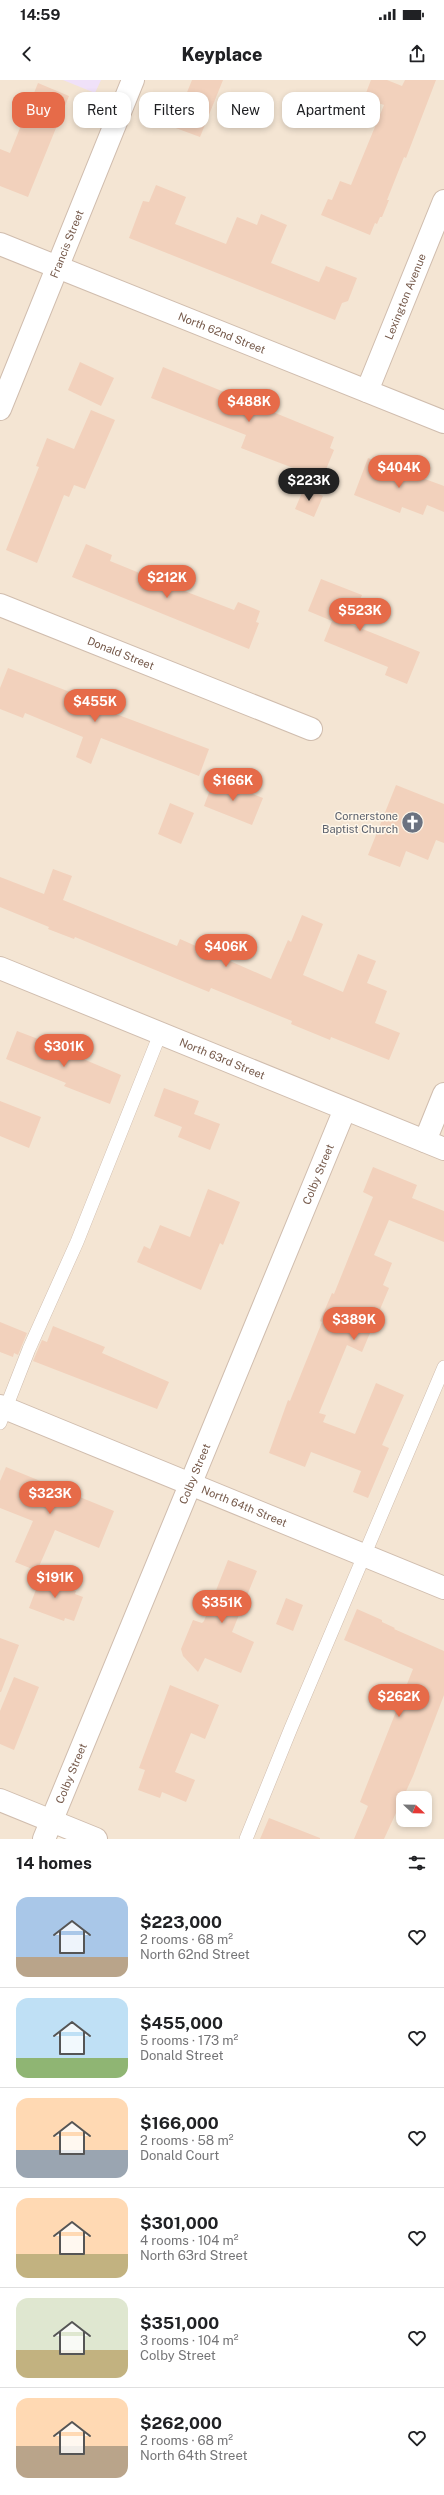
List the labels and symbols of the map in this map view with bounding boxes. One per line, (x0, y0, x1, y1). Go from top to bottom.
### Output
street label: Francis Street (48, 208, 86, 280)
street label: Lexington Avenue (383, 252, 428, 341)
street label: North 62nd Street (176, 310, 267, 356)
pin: $488K (221, 389, 277, 423)
pin: $404K (371, 455, 427, 489)
pin: $223K (281, 468, 337, 502)
pin: $212K (139, 565, 195, 599)
pin: $523K (332, 598, 388, 632)
street label: Donald Street (86, 634, 156, 672)
pin: $455K (67, 689, 123, 723)
pin: $166K (205, 768, 261, 802)
church icon: Cornerstone Baptist Church (400, 809, 426, 835)
place label: Cornerstone Baptist Church (322, 810, 398, 835)
pin: $406K (198, 934, 254, 968)
pin: $301K (36, 1034, 92, 1068)
street label: North 63rd Street (178, 1036, 267, 1081)
street label: Colby Street (300, 1142, 336, 1206)
pin: $389K (326, 1307, 382, 1341)
street label: Colby Street (177, 1442, 212, 1506)
pin: $323K (22, 1481, 78, 1515)
street label: North 64th Street (200, 1483, 289, 1529)
pin: $191K (27, 1565, 83, 1599)
pin: $351K (194, 1590, 250, 1624)
pin: $262K (371, 1684, 427, 1718)
street label: Colby Street (53, 1741, 89, 1805)
north arrow (396, 1791, 432, 1827)

